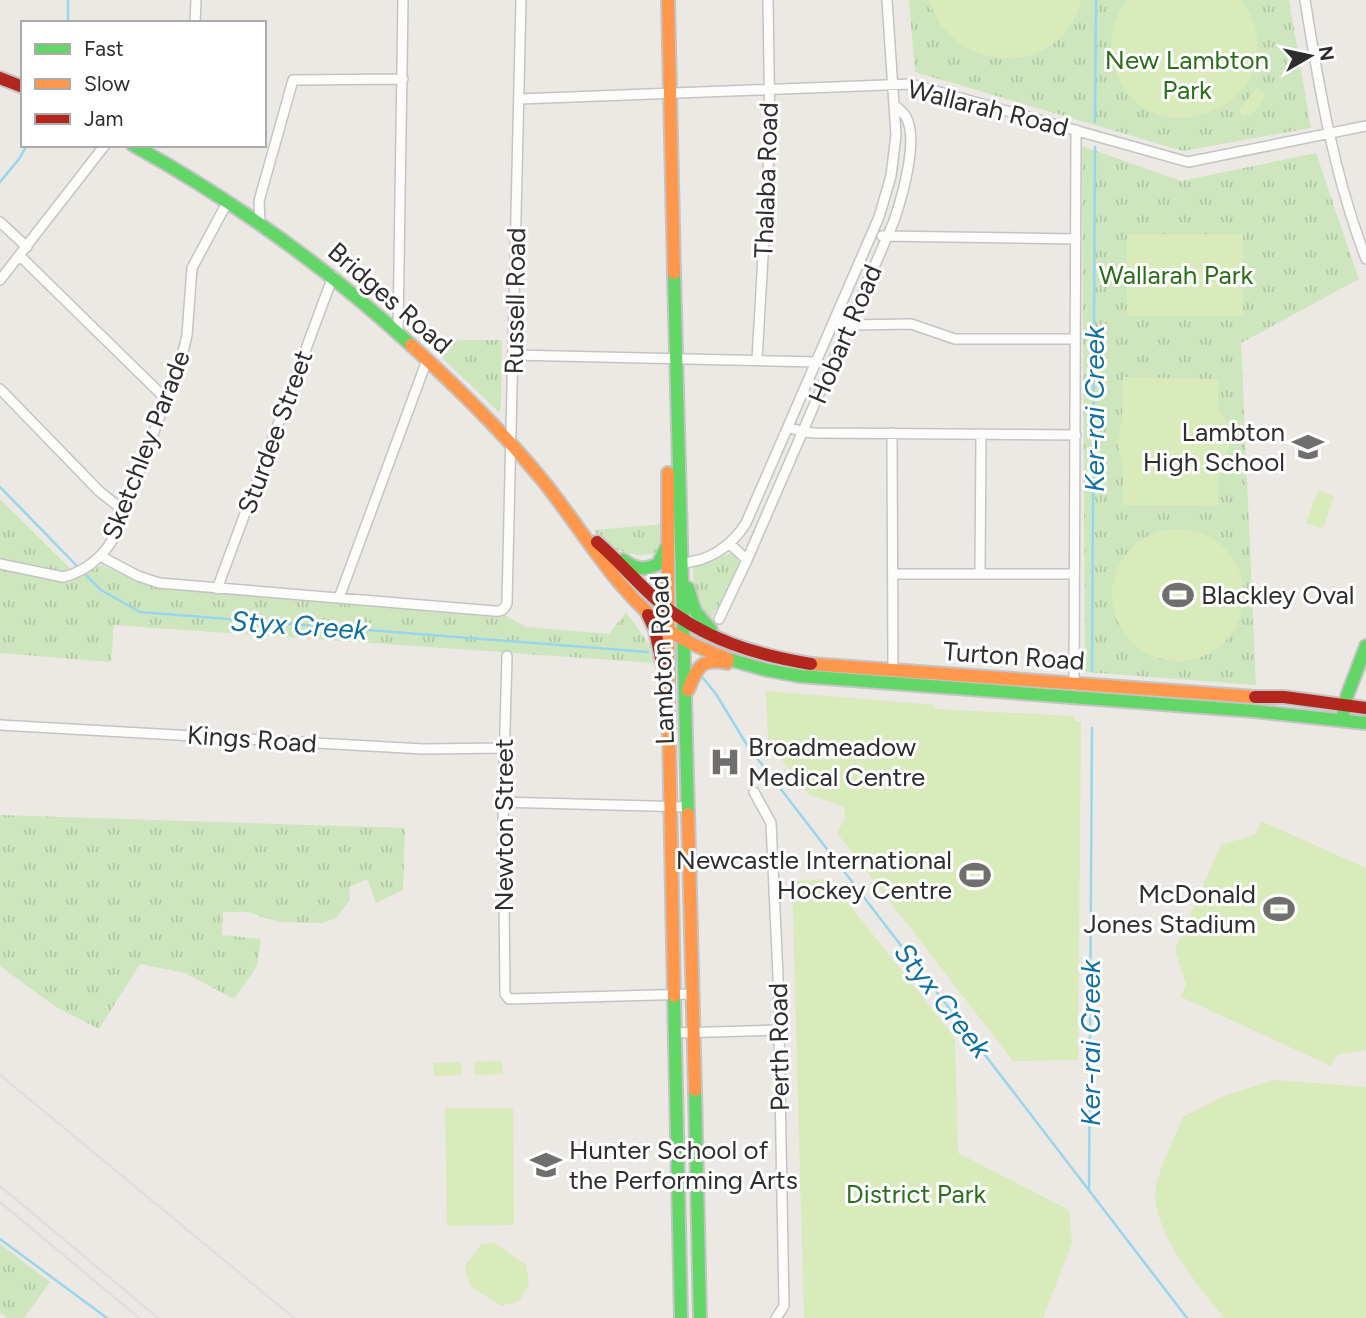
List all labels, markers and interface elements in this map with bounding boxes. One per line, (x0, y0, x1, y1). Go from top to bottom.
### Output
legend (21, 21, 266, 147)
north arrow (1275, 21, 1345, 91)
text: Fast (84, 36, 124, 61)
park label: New Lambton Park (1105, 44, 1269, 106)
text: N (1314, 44, 1339, 62)
text: Slow (84, 71, 130, 96)
street label: Wallarah Road (904, 73, 1072, 143)
street label: Thalaba Road (747, 102, 785, 258)
text: Jam (84, 106, 123, 131)
street label: Russell Road (498, 227, 532, 375)
street label: Bridges Road (321, 235, 459, 361)
park label: Wallarah Park (1099, 259, 1254, 291)
street label: Hobart Road (801, 260, 889, 408)
water label: Ker-rai Creek (1077, 324, 1111, 492)
street label: Sketchley Parade (95, 346, 197, 544)
street label: Sturdee Street (231, 346, 319, 518)
place label: Lambton High School (1143, 416, 1285, 478)
school or university icon: Lambton High School (1291, 430, 1325, 464)
street label: Lambton Road (643, 575, 681, 745)
sports icon: Blackley Oval (1161, 578, 1195, 612)
place label: Blackley Oval (1201, 579, 1355, 611)
water label: Styx Creek (230, 603, 370, 647)
street label: Turton Road (942, 635, 1086, 677)
street label: Kings Road (186, 719, 318, 759)
place label: Broadmeadow Medical Centre (748, 731, 925, 793)
street label: Newton Street (488, 738, 520, 911)
hospital icon: Broadmeadow Medical Centre (708, 745, 742, 779)
place label: Newcastle International Hockey Centre (676, 844, 952, 906)
sports icon: Newcastle International Hockey Centre (958, 858, 992, 892)
place label: McDonald Jones Stadium (1083, 878, 1256, 940)
sports icon: McDonald Jones Stadium (1262, 892, 1296, 926)
water label: Styx Creek (887, 936, 999, 1066)
water label: Ker-rai Creek (1073, 958, 1107, 1126)
street label: Perth Road (762, 983, 796, 1111)
place label: Hunter School of the Performing Arts (569, 1134, 798, 1196)
school or university icon: Hunter School of the Performing Arts (529, 1148, 563, 1182)
park label: District Park (846, 1178, 987, 1210)

